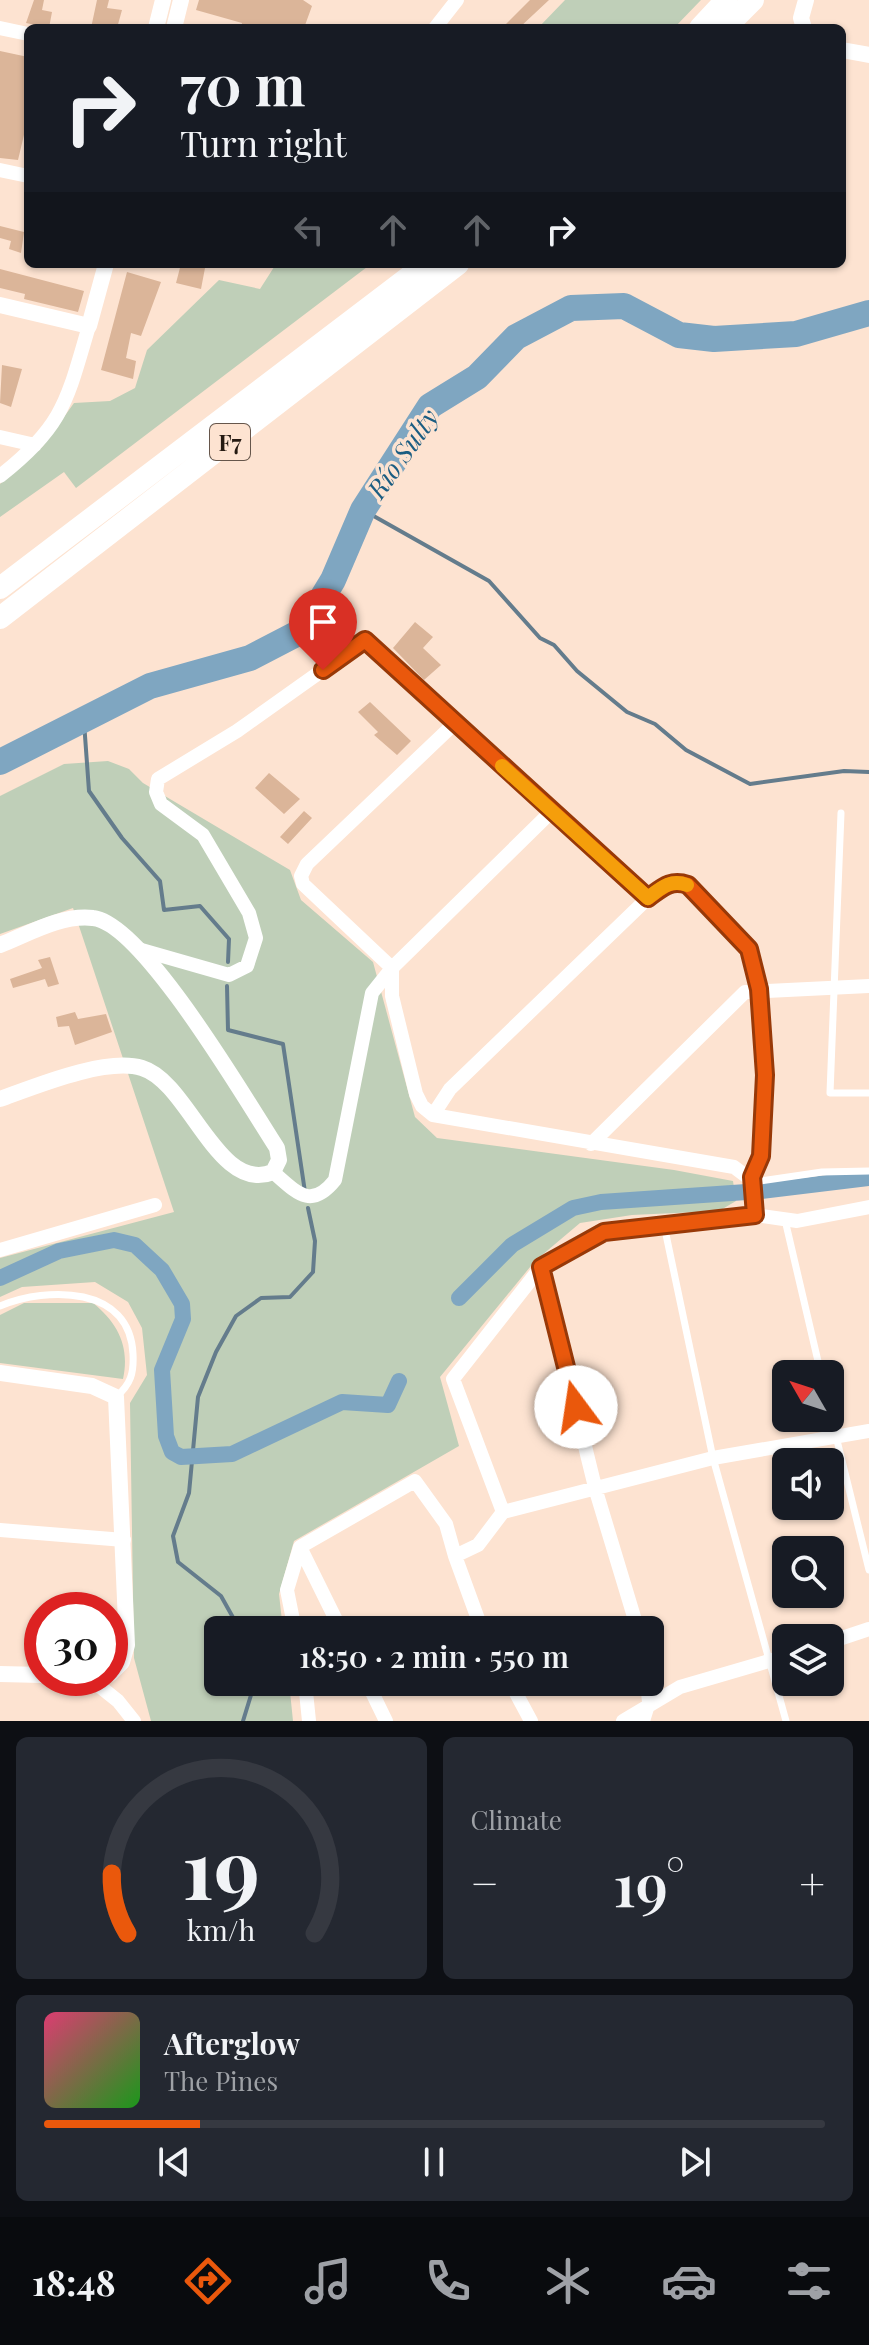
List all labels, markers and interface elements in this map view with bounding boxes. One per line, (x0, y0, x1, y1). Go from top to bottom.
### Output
text: 70 m (180, 46, 305, 121)
icon: right (48, 56, 152, 160)
text: Turn right (180, 118, 347, 166)
icon: left (287, 208, 331, 252)
icon: ahead (371, 208, 415, 252)
icon: ahead (455, 208, 499, 252)
icon: right (539, 208, 583, 252)
water label: Río Sulty (358, 401, 446, 506)
road number: F7 (210, 424, 250, 460)
pin (289, 588, 357, 670)
icon: arrive (301, 600, 345, 644)
north arrow (772, 1360, 844, 1432)
map controls (772, 1360, 844, 1696)
position arrow (534, 1365, 618, 1449)
button: sound (772, 1448, 844, 1520)
button: search (772, 1536, 844, 1608)
speed limit sign: 30 (24, 1592, 128, 1696)
button: layers (772, 1624, 844, 1696)
text: 18:50 · 2 min · 550 m (299, 1636, 569, 1676)
text: Climate (471, 1802, 562, 1837)
text: 19 (182, 1810, 260, 1921)
text: 19° (613, 1842, 685, 1922)
text: − (471, 1852, 499, 1911)
text: + (799, 1852, 825, 1911)
text: km/h (187, 1910, 256, 1948)
text: Afterglow (164, 2023, 300, 2063)
text: The Pines (164, 2063, 278, 2098)
icon: previous (152, 2140, 196, 2184)
icon: pause (412, 2140, 456, 2184)
icon: next (673, 2140, 717, 2184)
icon: directions (180, 2253, 236, 2309)
icon: music (300, 2253, 356, 2309)
icon: phone (420, 2253, 476, 2309)
icon: climate (540, 2253, 596, 2309)
icon: car (661, 2253, 717, 2309)
icon: filters (781, 2253, 837, 2309)
text: 18:48 (32, 2257, 116, 2305)

